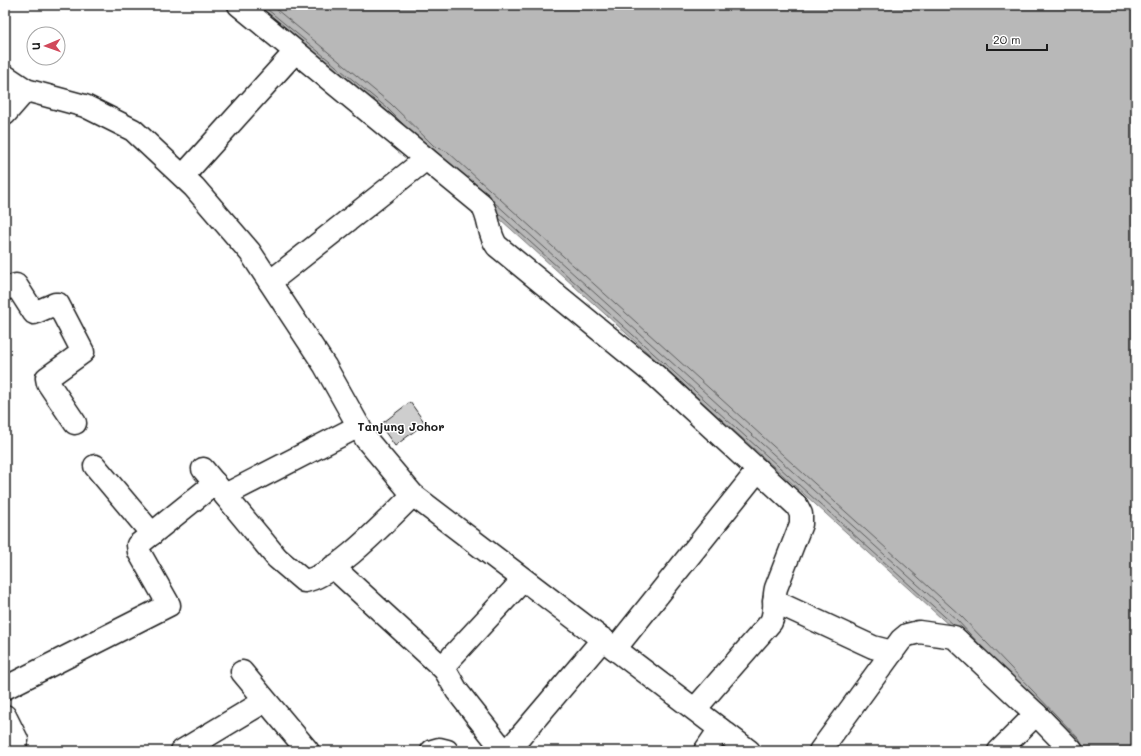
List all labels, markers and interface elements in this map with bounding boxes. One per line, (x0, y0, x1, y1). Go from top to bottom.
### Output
north arrow (26, 26, 66, 66)
scale bar (987, 26, 1047, 52)
text: 20 m (993, 31, 1021, 47)
text: U (28, 42, 43, 51)
district label: Tanjung Johor (358, 418, 444, 434)

